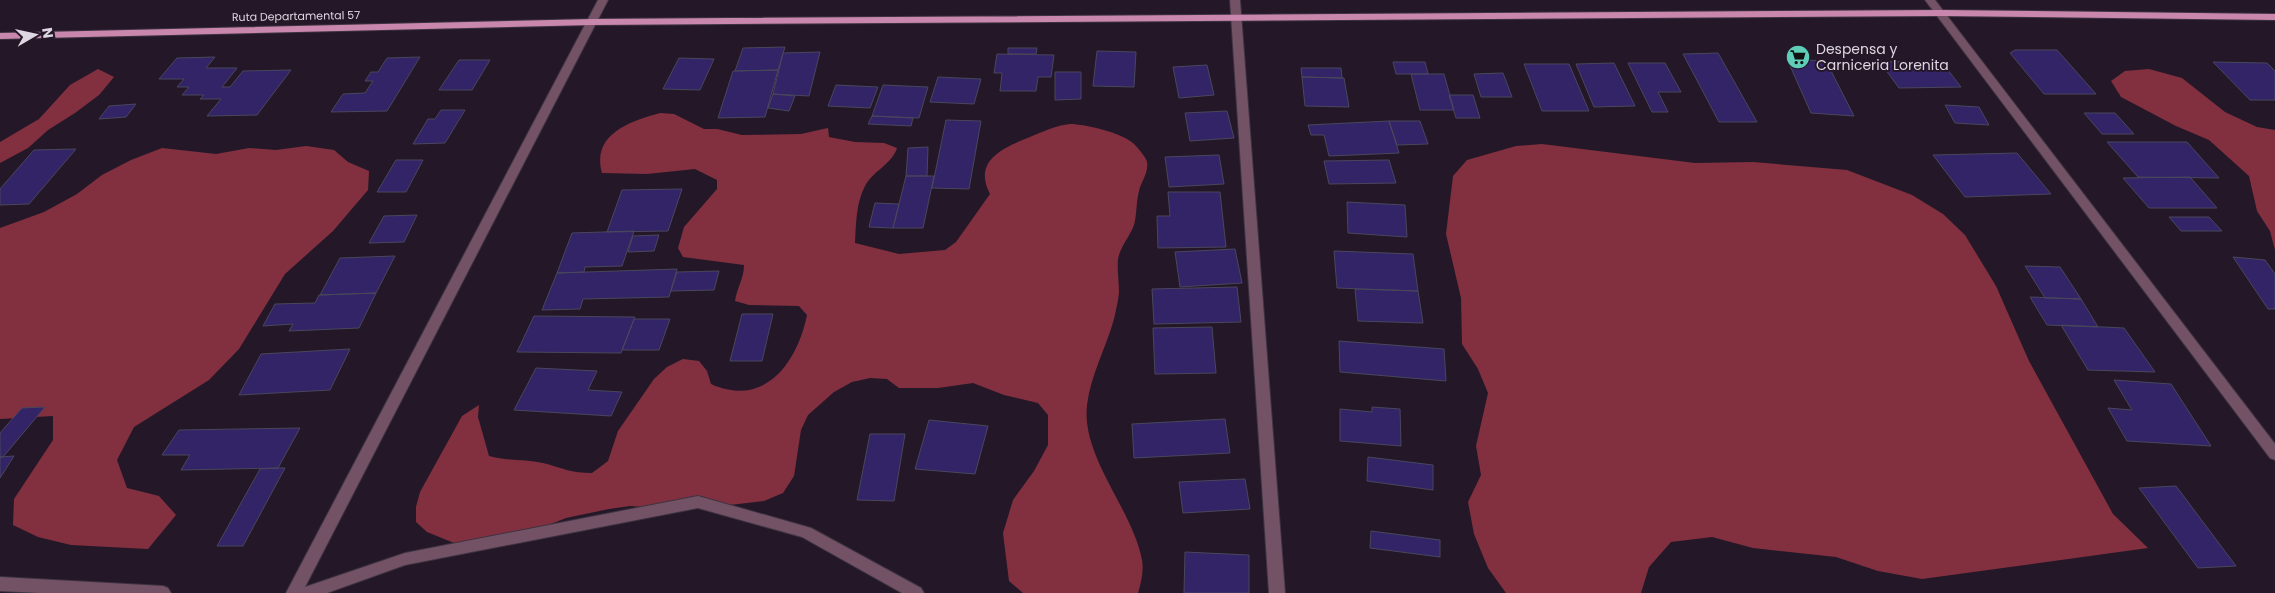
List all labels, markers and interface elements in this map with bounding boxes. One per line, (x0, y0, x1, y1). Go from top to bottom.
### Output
street label: Ruta Departamental 57 (232, 7, 360, 25)
north arrow (10, 10, 60, 60)
text: N (37, 26, 59, 40)
place label: Despensa y Carniceria Lorenita (1816, 39, 1949, 75)
supermarket icon: Despensa y Carniceria Lorenita (1785, 44, 1811, 70)

